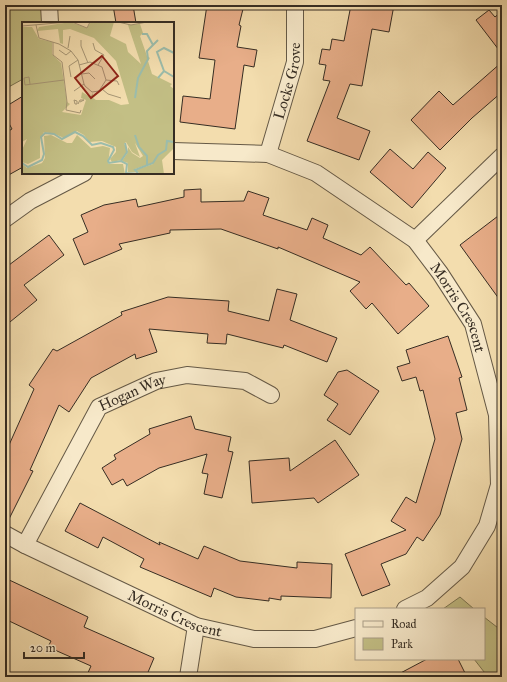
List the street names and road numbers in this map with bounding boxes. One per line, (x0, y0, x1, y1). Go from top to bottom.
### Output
street label: Locke Grove (270, 42, 304, 121)
street label: Morris Crescent (426, 259, 489, 355)
street label: Hogan Way (96, 370, 168, 415)
street label: Morris Crescent (125, 586, 224, 641)

